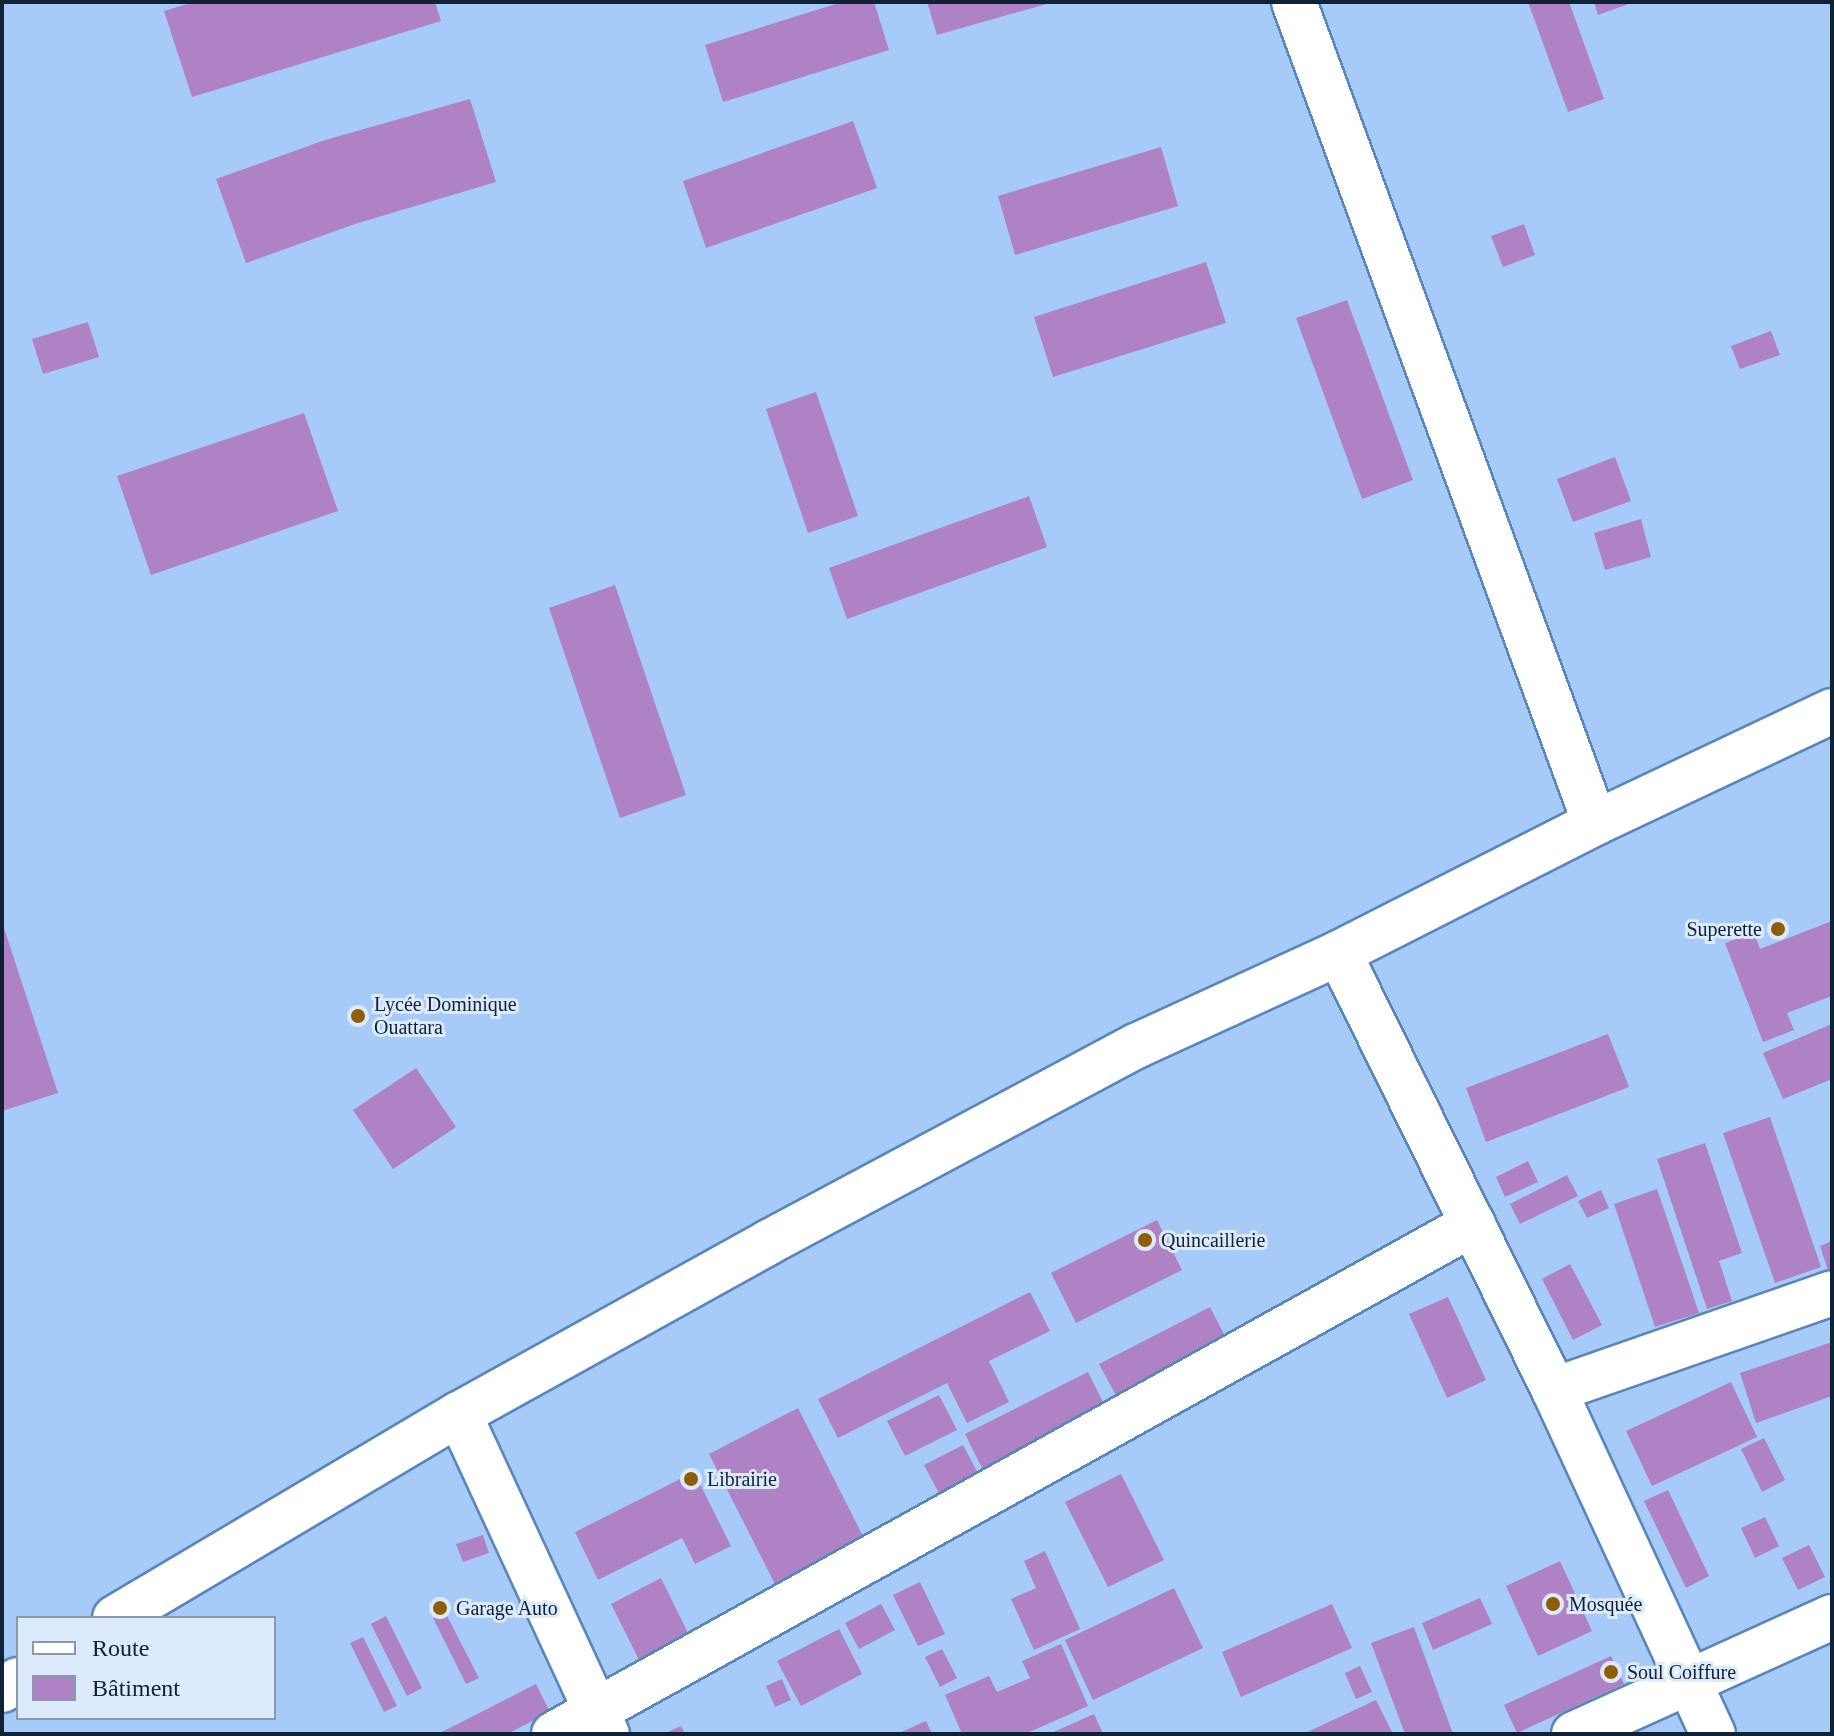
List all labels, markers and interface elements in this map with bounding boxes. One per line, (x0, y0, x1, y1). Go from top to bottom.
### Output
place label: Superette (1686, 917, 1762, 941)
marker: Superette (1769, 920, 1787, 938)
place label: Lycée Dominique Ouattara (374, 992, 517, 1039)
marker: Lycée Dominique Ouattara (349, 1007, 367, 1025)
place label: Quincaillerie (1161, 1228, 1265, 1252)
marker: Quincaillerie (1136, 1231, 1154, 1249)
place label: Librairie (707, 1467, 777, 1491)
marker: Librairie (682, 1470, 700, 1488)
place label: Mosquée (1569, 1592, 1642, 1616)
marker: Mosquée (1544, 1595, 1562, 1613)
place label: Garage Auto (456, 1596, 559, 1620)
marker: Garage Auto (431, 1599, 449, 1617)
legend (16, 1616, 276, 1720)
text: Route (92, 1635, 149, 1661)
place label: Soul Coiffure (1627, 1660, 1736, 1684)
marker: Soul Coiffure (1602, 1663, 1620, 1681)
text: Bâtiment (92, 1675, 180, 1701)

